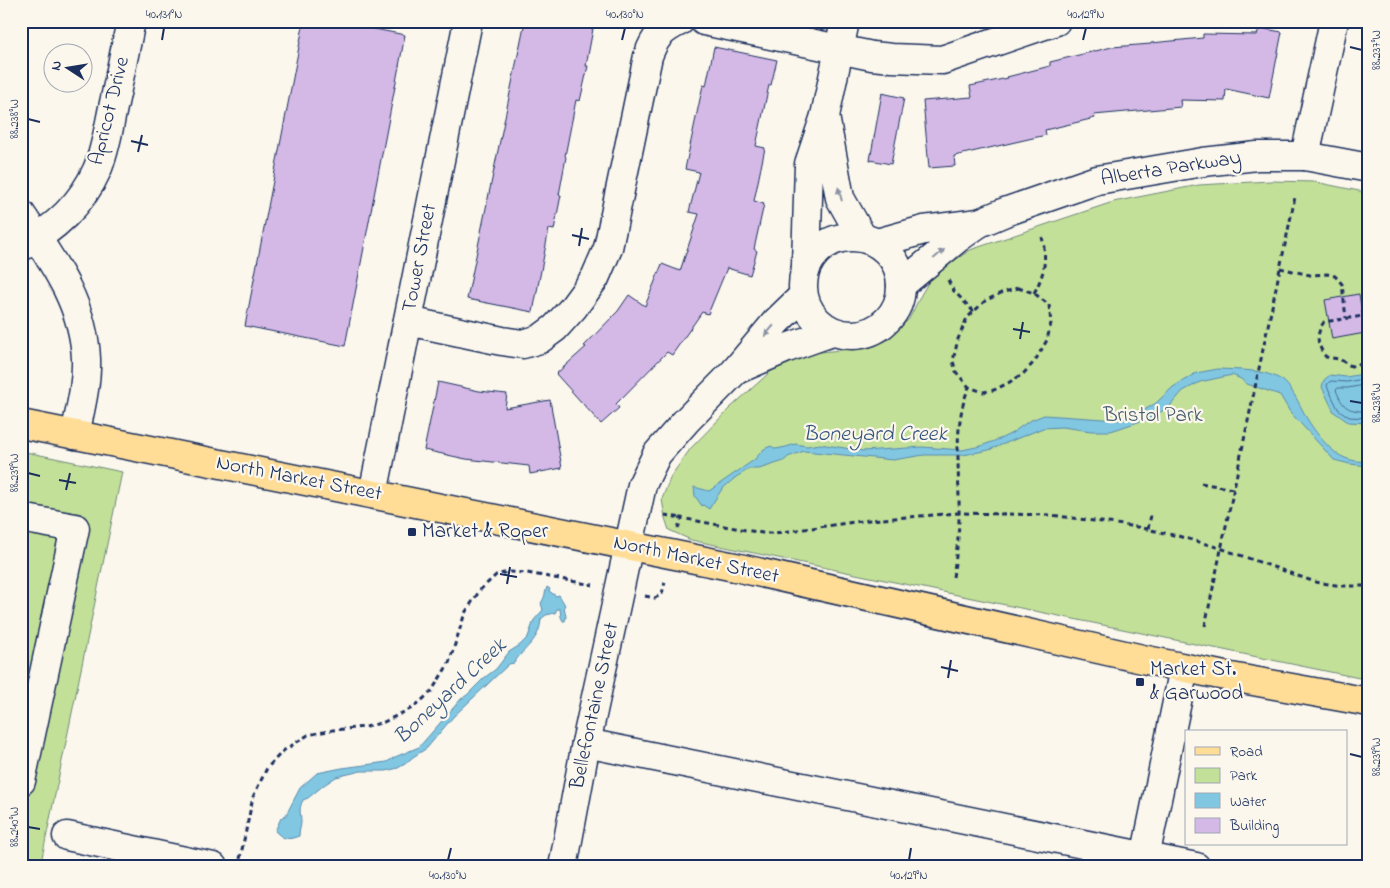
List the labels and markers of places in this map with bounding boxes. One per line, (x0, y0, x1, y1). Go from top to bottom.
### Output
place label: Market & Roper (422, 517, 549, 547)
marker: Market & Roper (406, 526, 418, 538)
place label: Market St. & Garwood (1150, 655, 1243, 709)
marker: Market St. & Garwood (1134, 676, 1146, 688)

